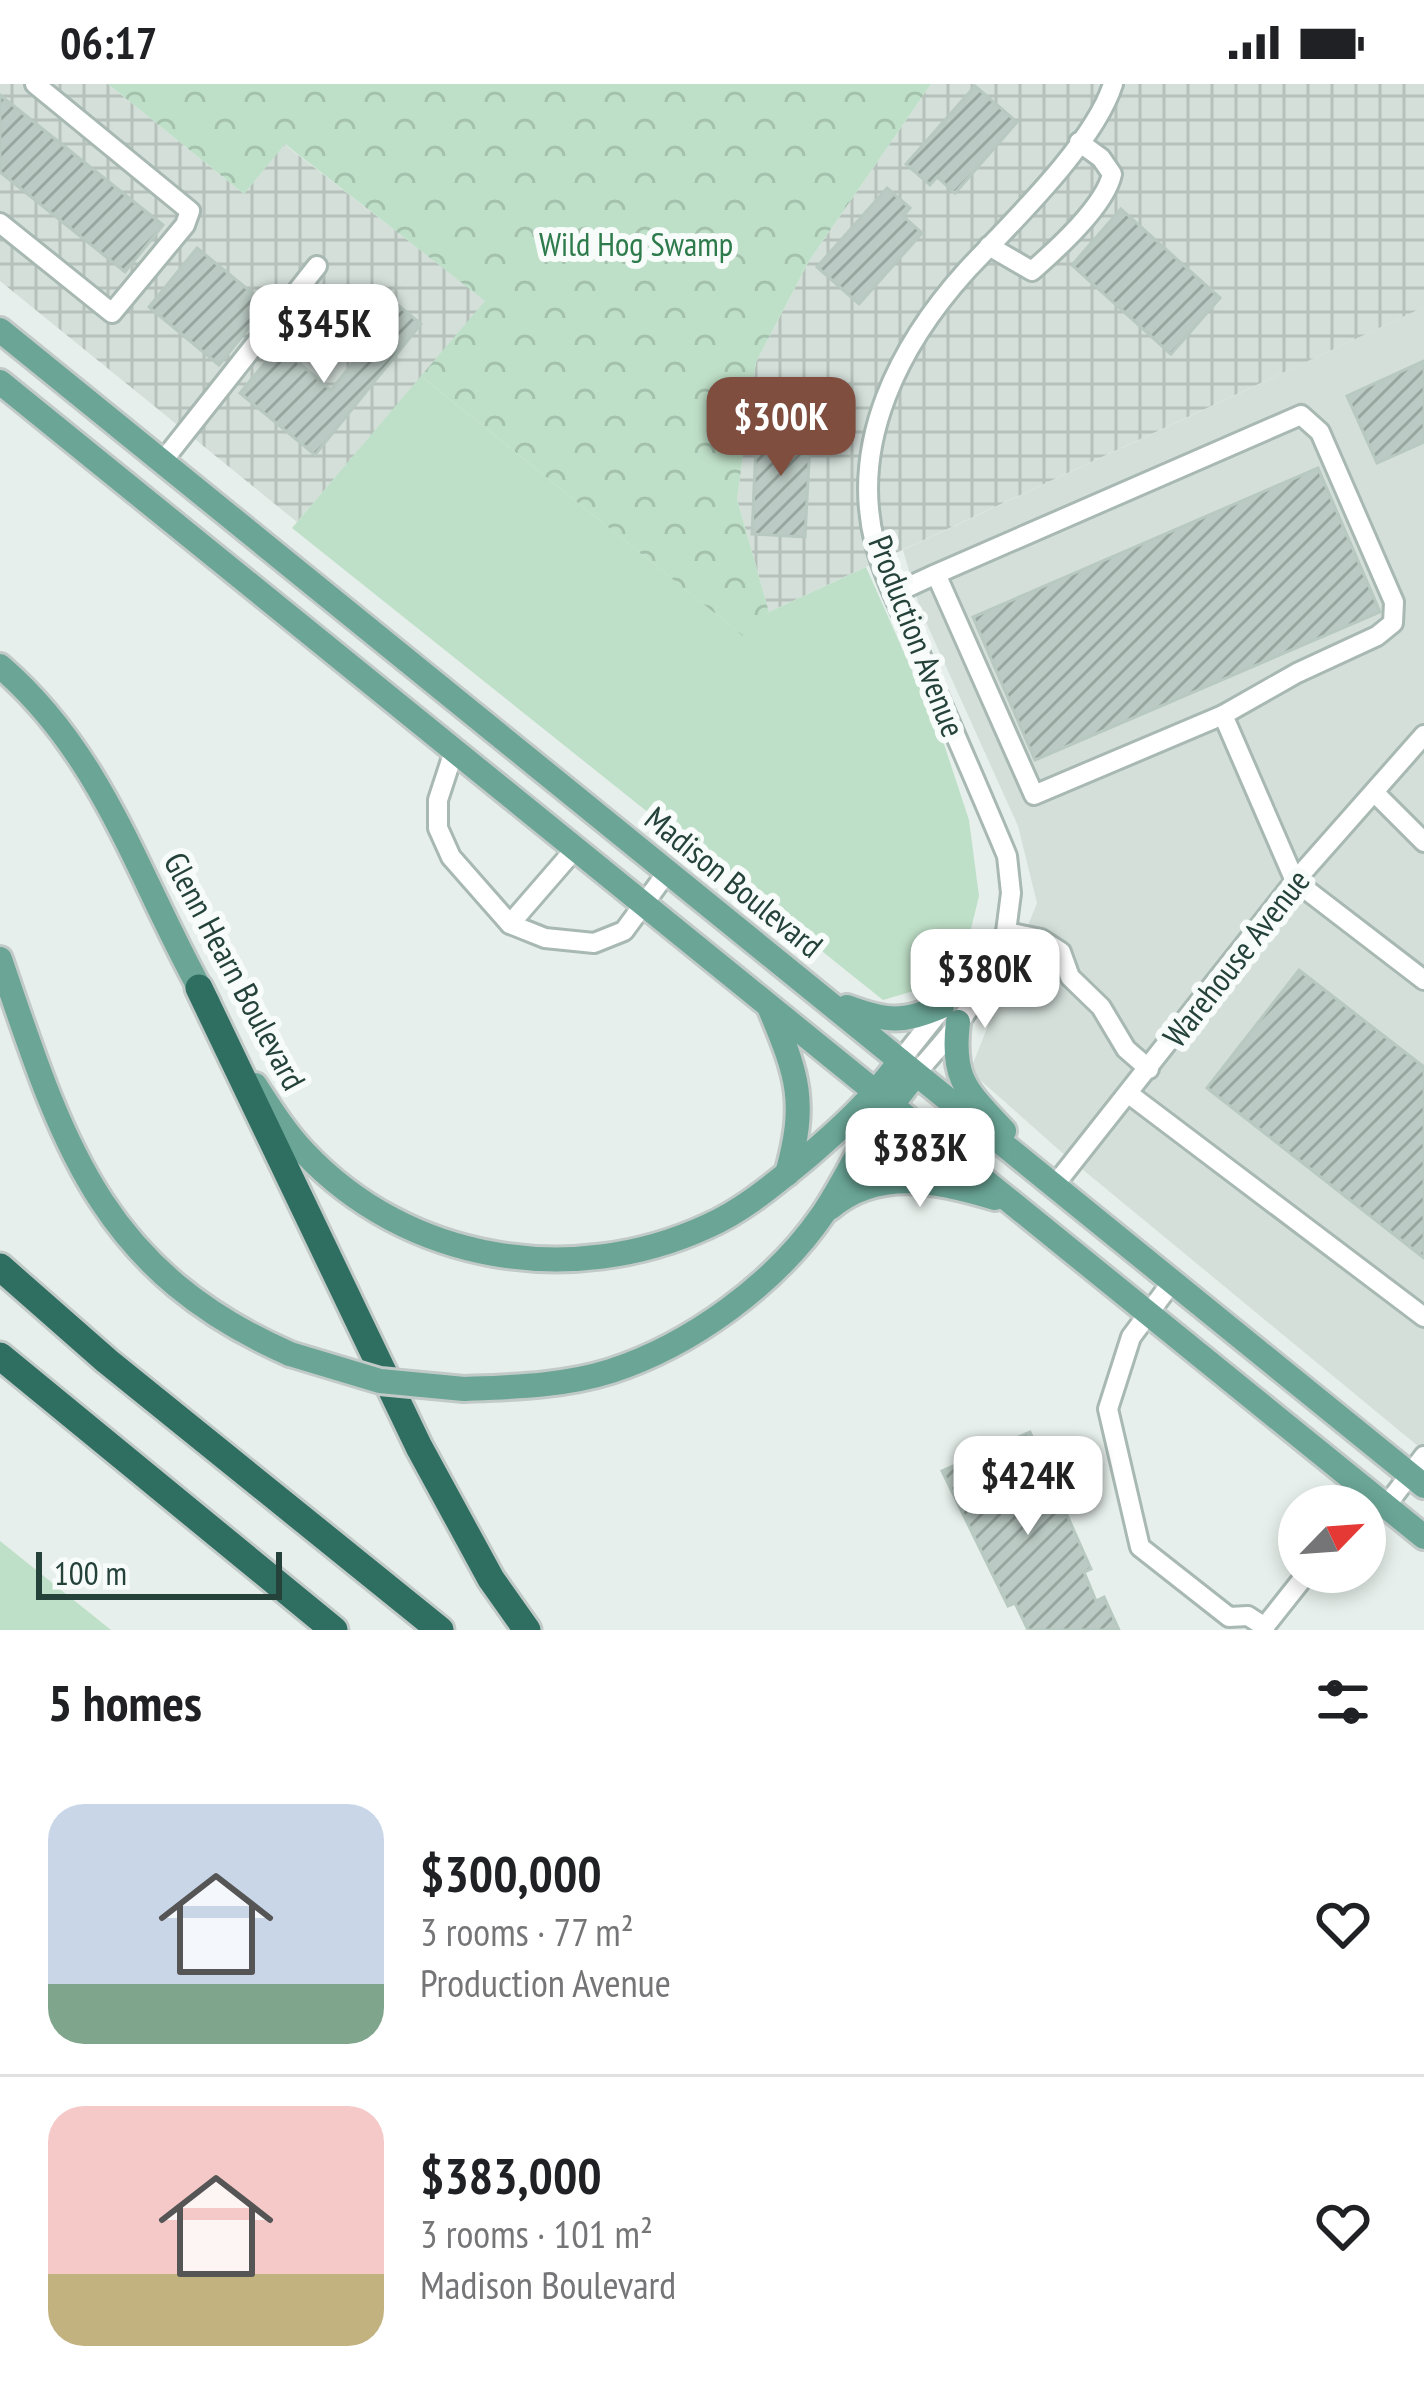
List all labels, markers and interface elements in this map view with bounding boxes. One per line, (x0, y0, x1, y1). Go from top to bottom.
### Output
text: 06:17 (60, 13, 157, 71)
park label: Wild Hog Swamp (539, 222, 733, 265)
pin: $345K (240, 284, 408, 386)
text: $345K (277, 297, 371, 348)
pin: $300K (697, 377, 865, 479)
text: $300K (734, 390, 828, 441)
street label: Production Avenue (859, 529, 976, 743)
street label: Madison Boulevard (637, 797, 832, 967)
street label: Glenn Hearn Boulevard (155, 845, 316, 1097)
street label: Warehouse Avenue (1153, 860, 1319, 1055)
pin: $380K (901, 929, 1069, 1031)
text: $380K (938, 942, 1032, 993)
pin: $383K (836, 1108, 1004, 1210)
text: $383K (873, 1121, 967, 1172)
pin: $424K (944, 1436, 1112, 1538)
text: $424K (981, 1449, 1075, 1500)
north arrow (1278, 1485, 1386, 1593)
map controls (1278, 1485, 1386, 1593)
scale bar (36, 1546, 282, 1599)
text: 100 m (54, 1551, 127, 1594)
text: 5 homes (48, 1669, 202, 1735)
icon: filters (1310, 1669, 1376, 1735)
text: $300,000 (420, 1840, 602, 1906)
icon: home (144, 1852, 288, 1996)
icon: heart (1310, 1891, 1376, 1957)
text: 3 rooms · 77 m² (420, 1906, 634, 1957)
text: Production Avenue (420, 1957, 671, 2008)
text: $383,000 (420, 2142, 602, 2208)
icon: home (144, 2154, 288, 2298)
icon: heart (1310, 2193, 1376, 2259)
text: 3 rooms · 101 m² (420, 2208, 653, 2259)
text: Madison Boulevard (420, 2259, 676, 2310)

